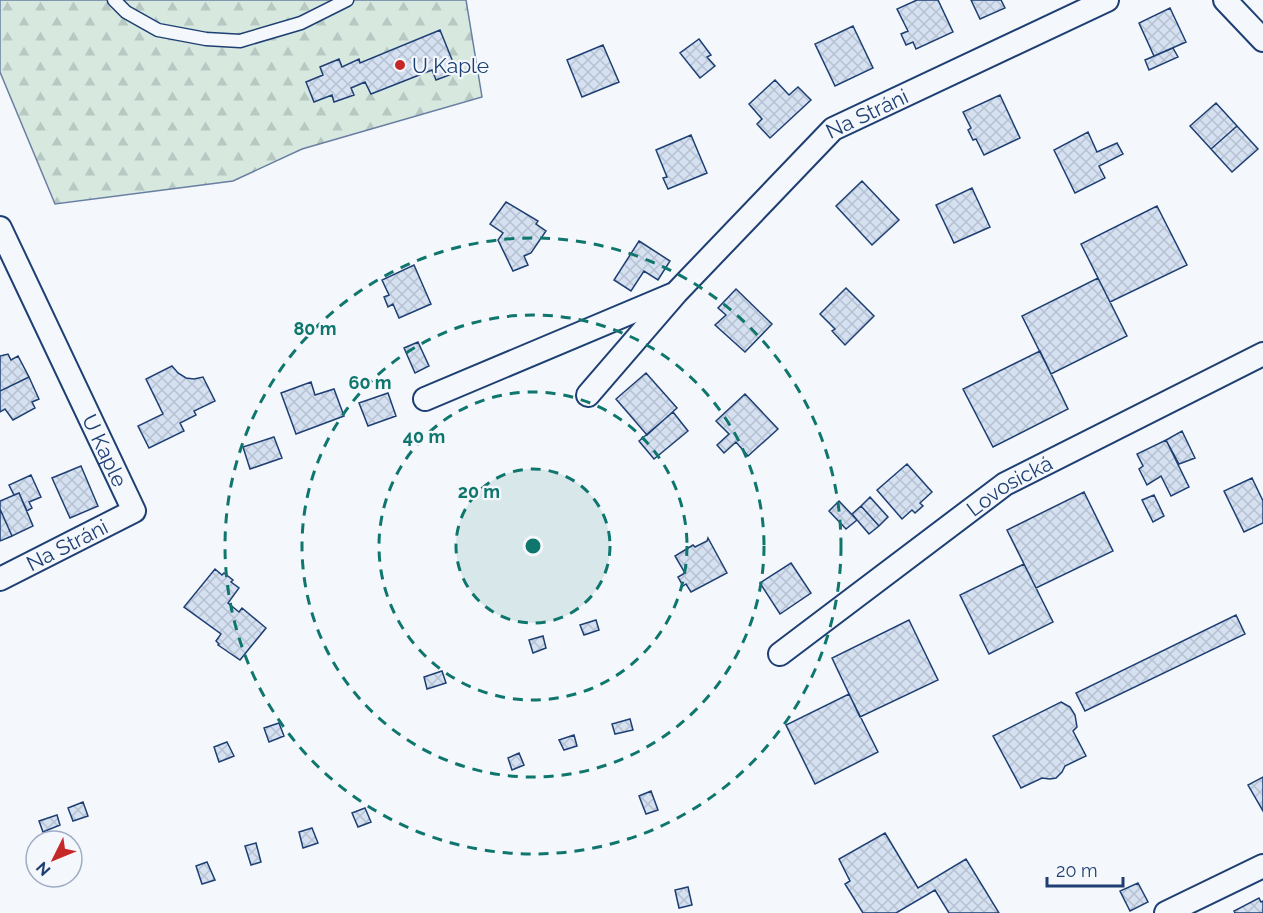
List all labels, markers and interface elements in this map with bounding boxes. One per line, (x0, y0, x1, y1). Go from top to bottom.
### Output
place label: U Kaple (412, 53, 489, 78)
marker: U Kaple (393, 58, 407, 72)
street label: Na Stráni (822, 83, 912, 143)
text: 80 m (293, 318, 337, 339)
text: 60 m (348, 372, 392, 393)
street label: U Kaple (77, 410, 133, 491)
text: 40 m (403, 426, 445, 447)
street label: Lovosická (961, 450, 1056, 521)
text: 20 m (458, 481, 500, 502)
street label: Na Stráni (22, 514, 112, 576)
centre of rings (523, 536, 543, 556)
north arrow (24, 829, 84, 889)
scale bar (1047, 850, 1124, 888)
text: N (32, 858, 55, 880)
text: 20 m (1056, 860, 1098, 881)

